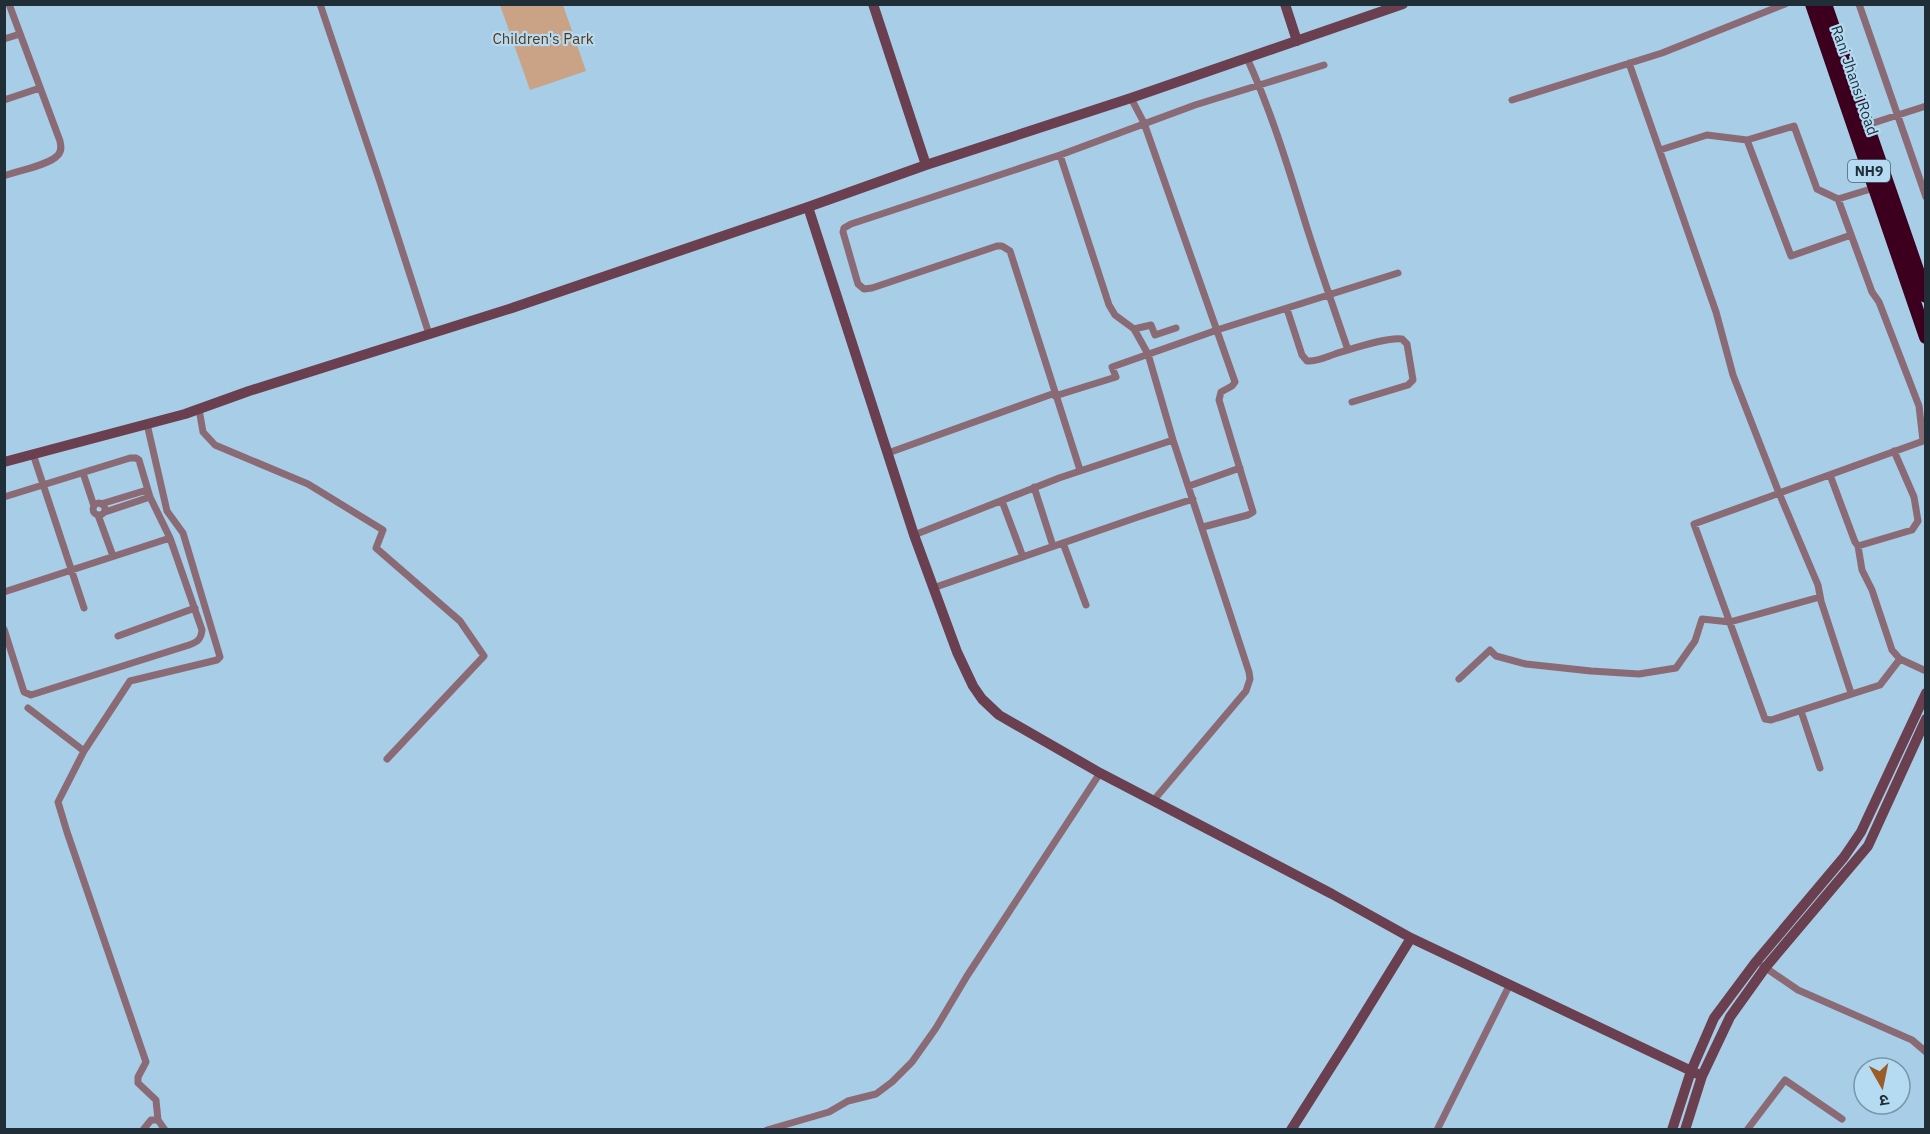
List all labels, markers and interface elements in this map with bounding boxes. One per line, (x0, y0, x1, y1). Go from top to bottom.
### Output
street label: Rani Jhansi Road (1827, 23, 1883, 137)
park label: Children's Park (492, 29, 594, 48)
road number: NH9 (1848, 160, 1890, 182)
north arrow (1852, 1056, 1912, 1116)
text: उ (1878, 1090, 1891, 1112)

